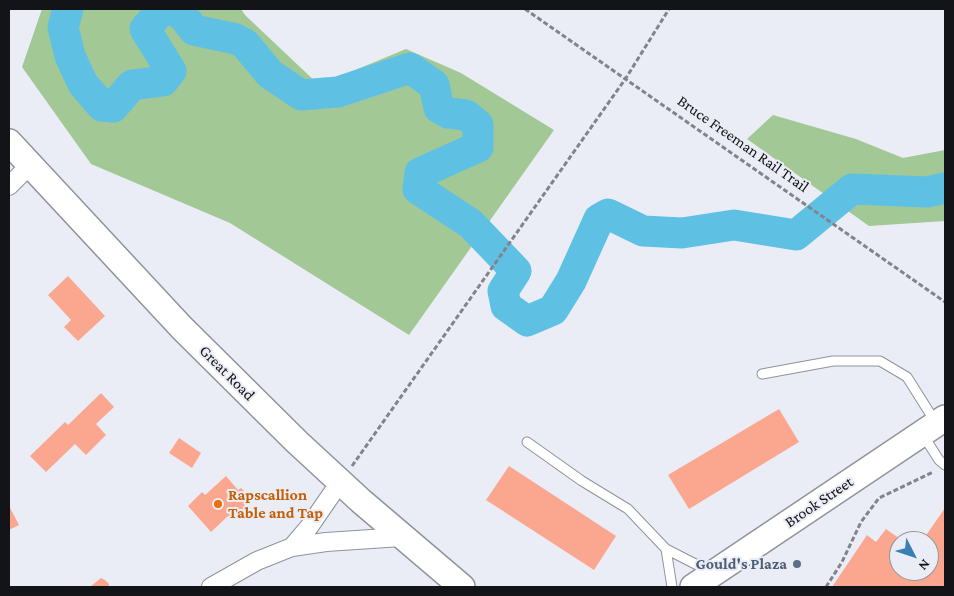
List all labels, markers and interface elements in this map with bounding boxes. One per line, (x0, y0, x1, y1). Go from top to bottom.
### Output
street label: Bruce Freeman Rail Trail (674, 91, 812, 197)
street label: Great Road (195, 341, 259, 405)
street label: Brook Street (781, 472, 857, 532)
place label: Rapscallion Table and Tap (228, 485, 323, 523)
marker: Rapscallion Table and Tap (212, 498, 224, 510)
north arrow (889, 531, 939, 581)
place label: Gould's Plaza (695, 554, 787, 574)
text: N (915, 556, 934, 574)
marker: Gould's Plaza (791, 558, 803, 570)

